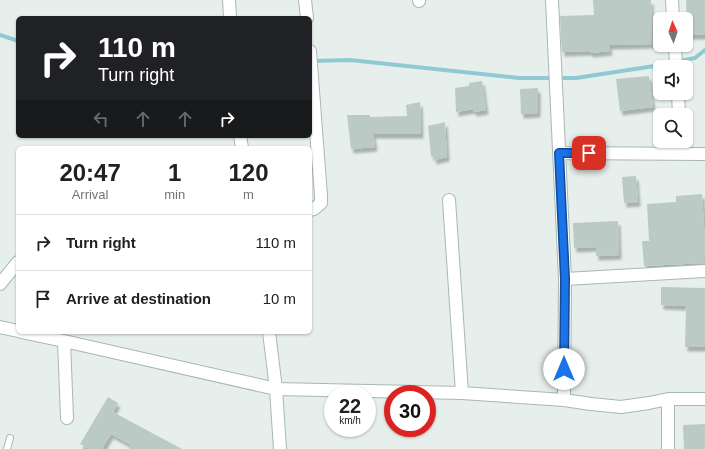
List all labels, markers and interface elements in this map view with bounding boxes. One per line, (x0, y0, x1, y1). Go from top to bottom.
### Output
north arrow (653, 12, 693, 52)
map controls (653, 12, 693, 148)
icon: right (32, 32, 84, 84)
text: 110 m (98, 32, 176, 63)
button: sound (653, 60, 693, 100)
text: Turn right (98, 65, 174, 85)
icon: left (90, 108, 112, 130)
icon: ahead (132, 108, 154, 130)
icon: ahead (174, 108, 196, 130)
icon: right (216, 108, 238, 130)
button: search (653, 108, 693, 148)
pin (572, 136, 606, 170)
icon: arrive (578, 142, 600, 164)
text: 20:47 (59, 159, 121, 186)
text: 1 (168, 159, 181, 186)
text: 120 (229, 159, 269, 186)
text: Arrival (72, 187, 109, 202)
text: min (164, 187, 185, 202)
text: m (243, 187, 254, 202)
icon: right (32, 232, 54, 254)
text: Turn right (66, 234, 136, 251)
text: 110 m (255, 234, 296, 251)
icon: arrive (32, 288, 54, 310)
text: Arrive at destination (66, 290, 211, 307)
text: 10 m (263, 290, 296, 307)
position arrow (543, 348, 585, 390)
speed limit sign: 30 (384, 385, 436, 437)
text: 22 (339, 395, 361, 417)
text: km/h (339, 415, 361, 426)

